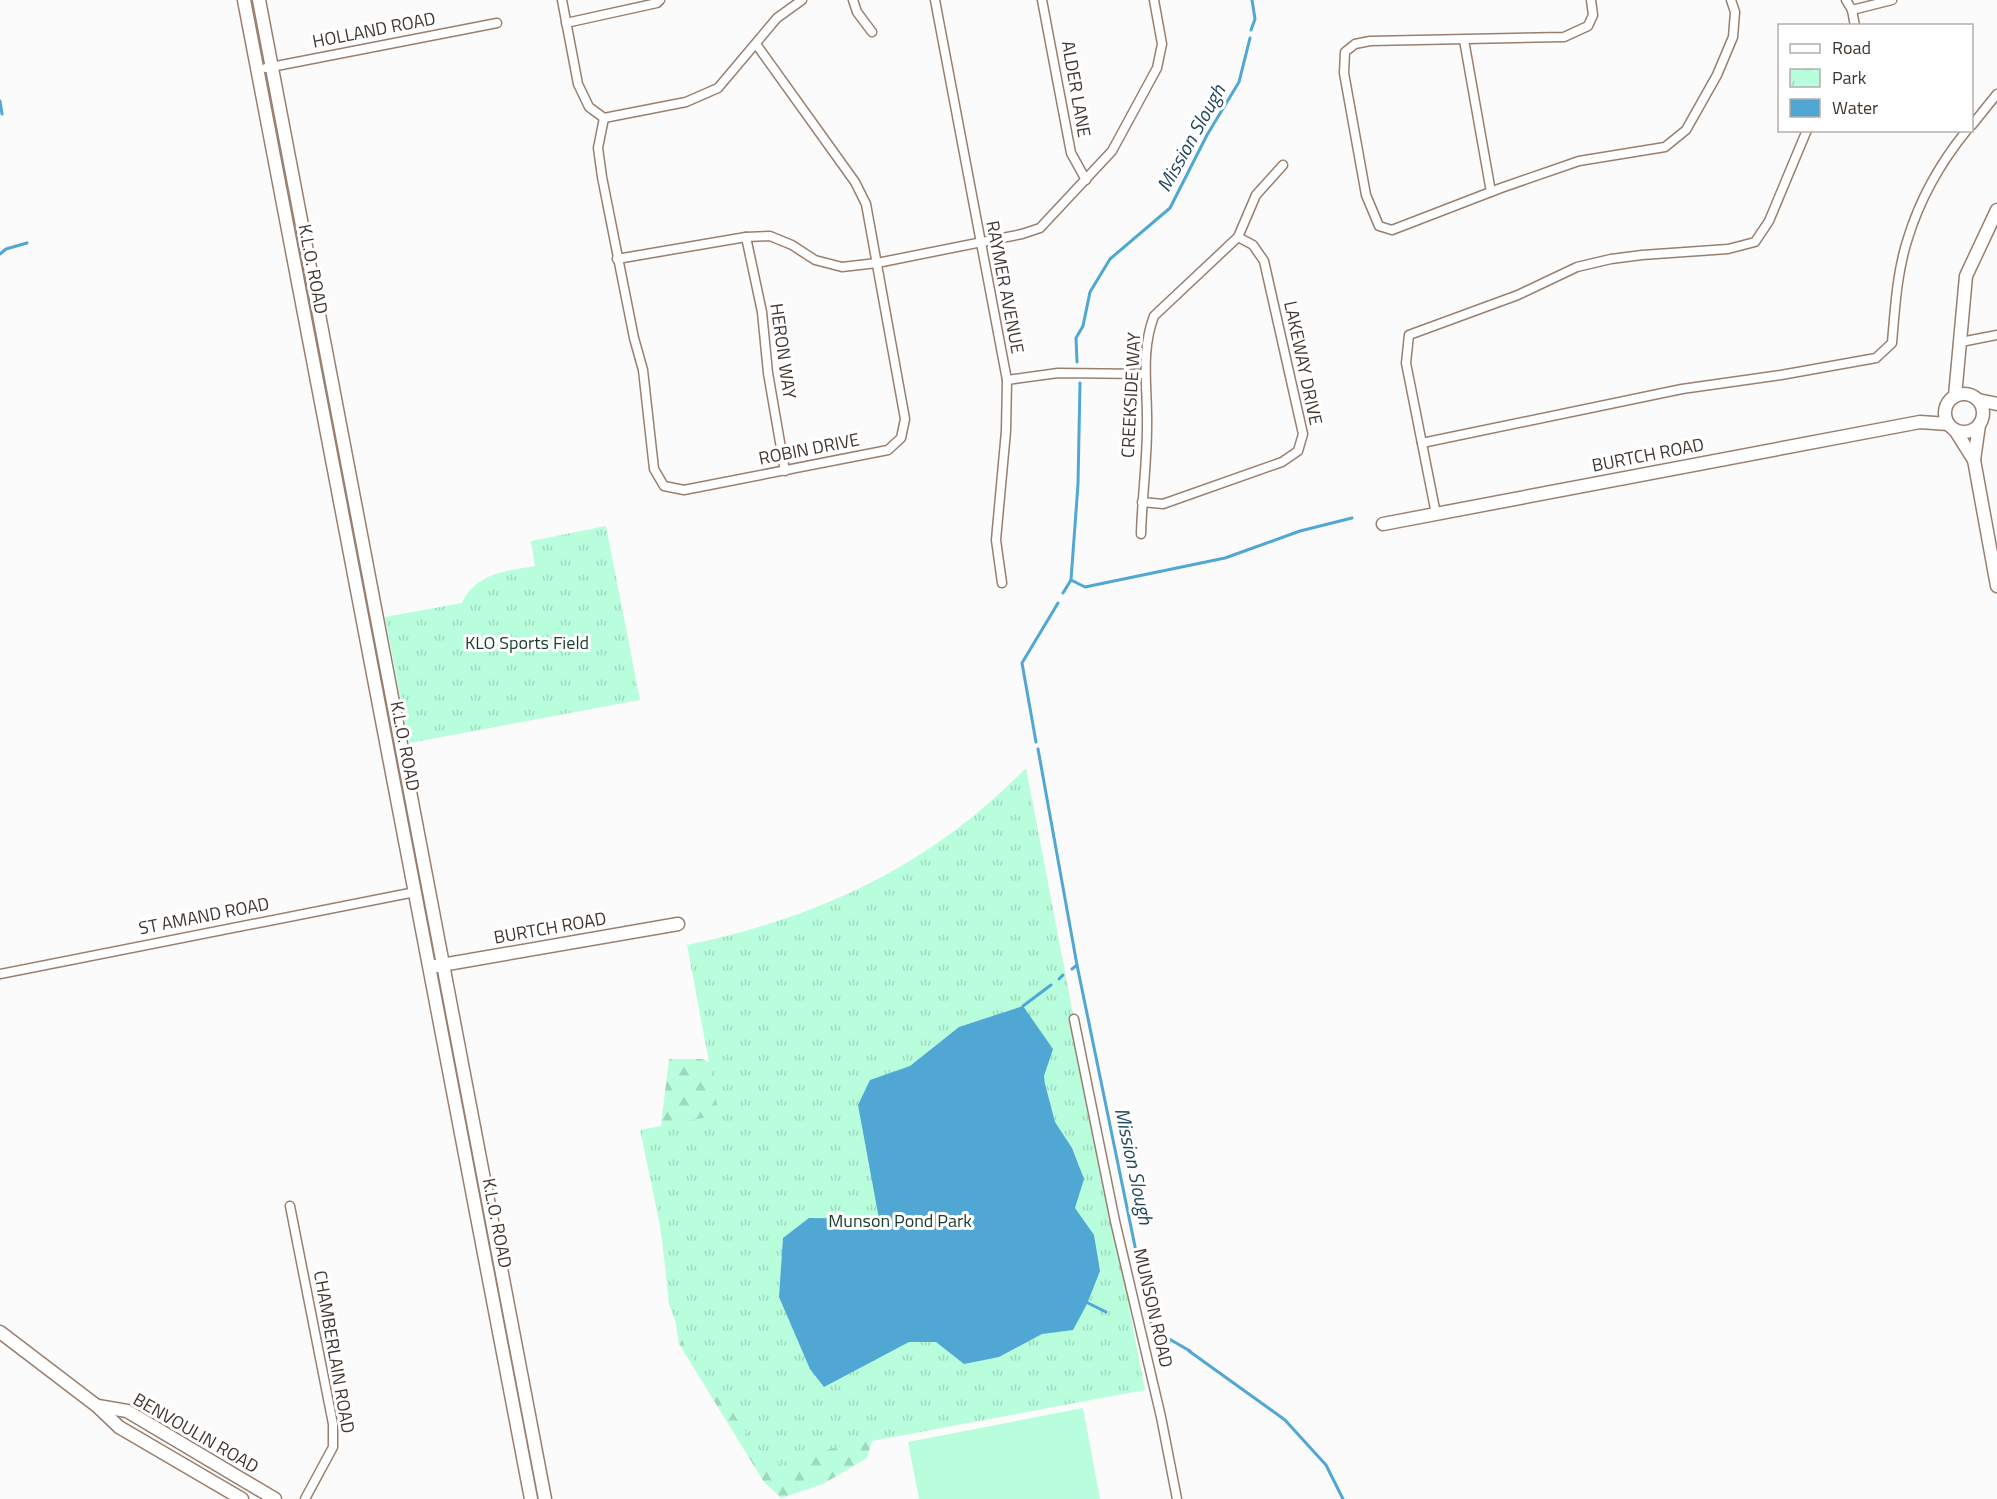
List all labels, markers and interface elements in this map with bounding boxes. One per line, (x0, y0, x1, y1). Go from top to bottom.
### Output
street label: HOLLAND ROAD (310, 4, 438, 55)
legend (1778, 24, 1973, 132)
text: Road (1832, 34, 1871, 61)
street label: ALDER LANE (1055, 39, 1098, 139)
text: Park (1832, 64, 1867, 91)
water label: Mission Slough (1148, 77, 1233, 197)
text: Water (1832, 94, 1878, 121)
street label: RAYMER AVENUE (979, 218, 1032, 356)
street label: K.L.O. ROAD (292, 222, 335, 316)
street label: LAKEWAY DRIVE (1277, 298, 1330, 427)
street label: HERON WAY (763, 301, 804, 401)
street label: CREEKSIDE WAY (1114, 331, 1147, 459)
street label: ROBIN DRIVE (756, 426, 862, 472)
street label: BURTCH ROAD (1589, 430, 1706, 479)
park label: KLO Sports Field (465, 629, 589, 656)
street label: K.L.O. ROAD (384, 699, 427, 793)
street label: ST AMAND ROAD (136, 890, 272, 941)
street label: BURTCH ROAD (492, 904, 608, 951)
water label: Mission Slough (1107, 1105, 1162, 1228)
street label: K.L.O. ROAD (476, 1176, 519, 1270)
park label: Munson Pond Park (828, 1207, 972, 1234)
street label: MUNSON ROAD (1127, 1246, 1180, 1370)
street label: CHAMBERLAIN ROAD (307, 1268, 362, 1435)
street label: BENVOULIN ROAD (128, 1386, 264, 1480)

